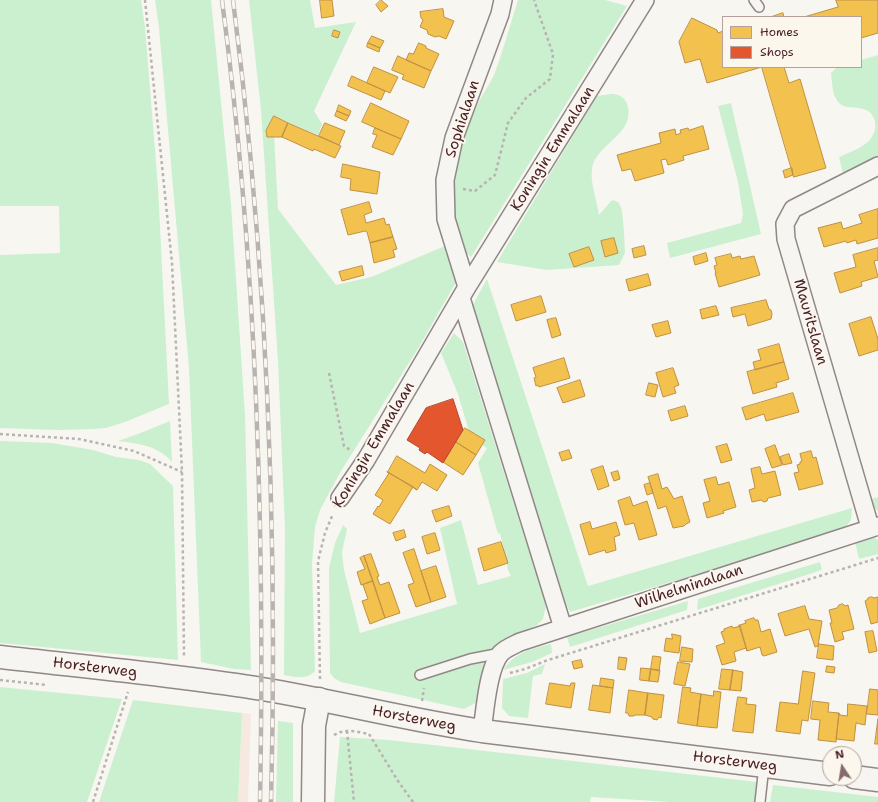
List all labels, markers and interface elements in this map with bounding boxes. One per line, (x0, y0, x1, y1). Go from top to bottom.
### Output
legend (722, 16, 862, 68)
text: Homes (760, 24, 799, 40)
text: Shops (760, 44, 794, 60)
street label: Sophialaan (442, 78, 484, 160)
street label: Koningin Emmalaan (507, 83, 599, 215)
street label: Mauritslaan (789, 277, 831, 367)
street label: Koningin Emmalaan (329, 379, 419, 511)
street label: Wilhelminalaan (633, 561, 745, 613)
street label: Horsterweg (52, 654, 138, 682)
street label: Horsterweg (371, 702, 457, 736)
north arrow (822, 746, 862, 786)
text: N (834, 747, 845, 763)
street label: Horsterweg (692, 748, 778, 776)

